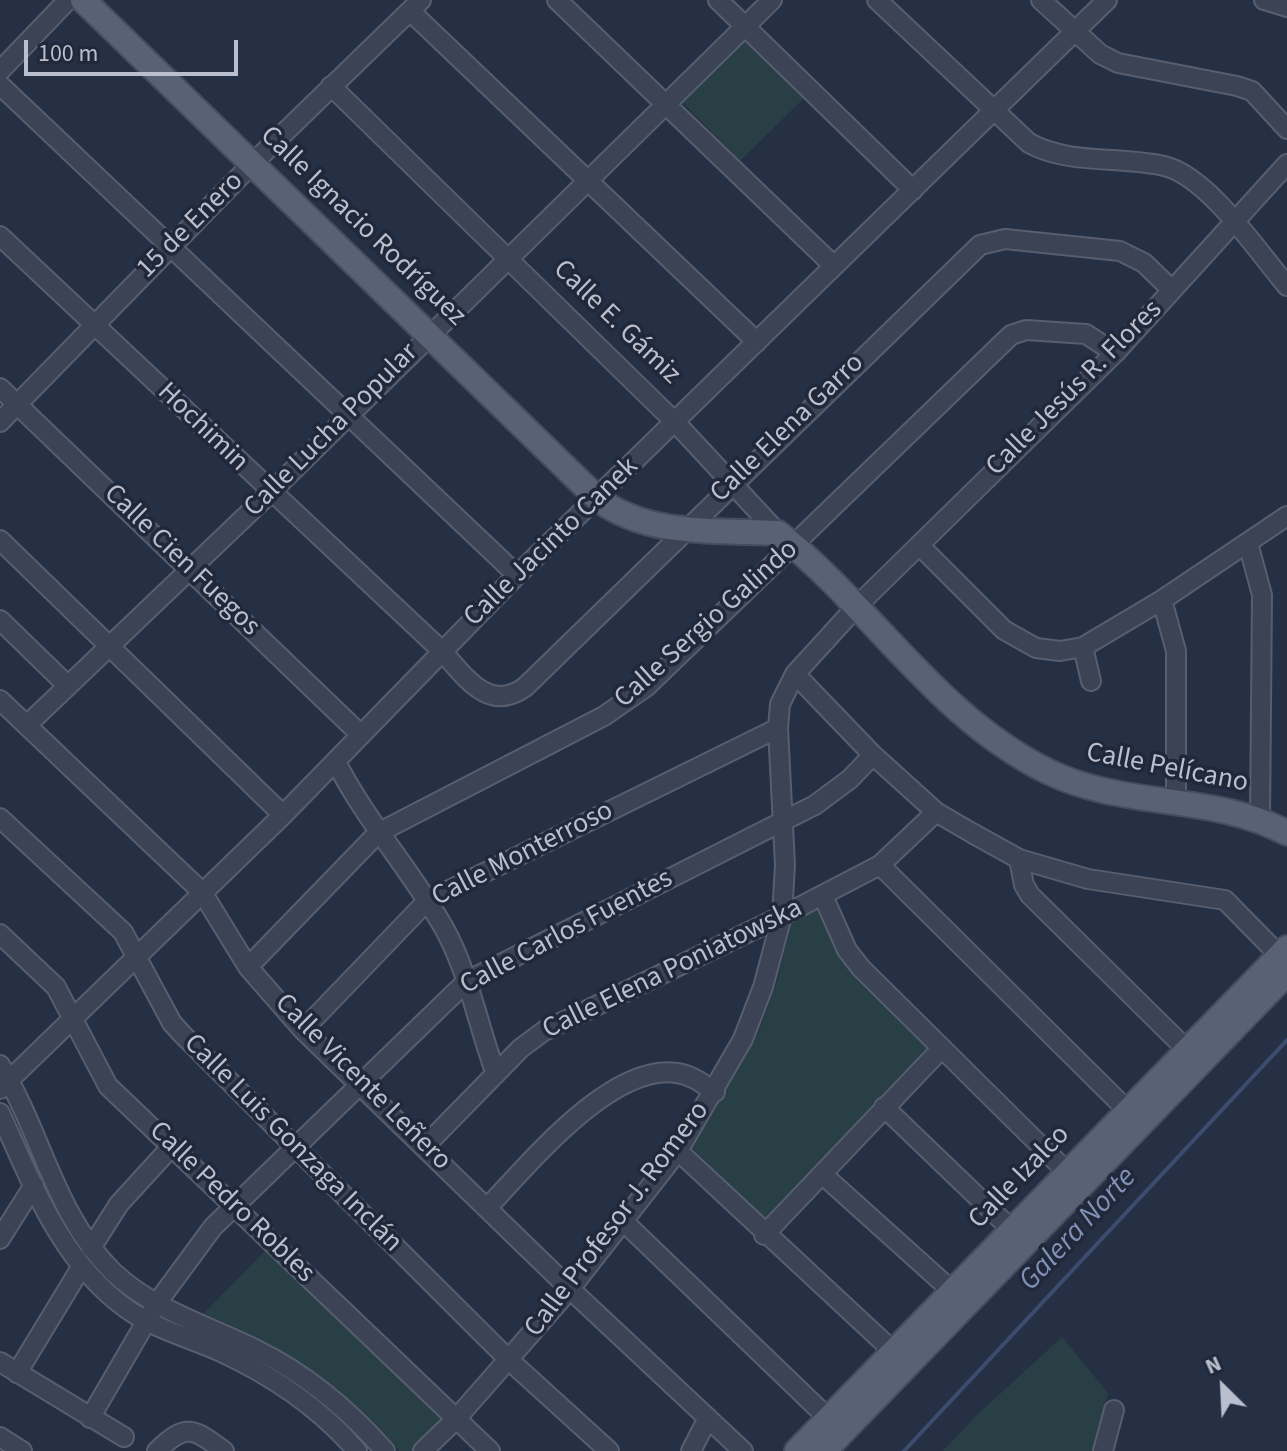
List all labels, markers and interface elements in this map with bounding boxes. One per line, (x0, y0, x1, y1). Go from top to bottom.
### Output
scale bar (28, 24, 242, 74)
text: 100 m (38, 36, 98, 71)
street label: Calle Ignacio Rodríguez (252, 120, 472, 334)
street label: 15 de Enero (131, 166, 251, 286)
street label: Calle E. Gámiz (545, 254, 687, 392)
street label: Calle Jesús R. Flores (980, 294, 1170, 484)
street label: Calle Lucha Popular (238, 337, 426, 525)
street label: Calle Elena Garro (704, 347, 872, 511)
street label: Hochimin (149, 376, 255, 480)
street label: Calle Jacinto Canek (458, 451, 646, 635)
street label: Calle Cien Fuegos (96, 478, 266, 644)
street label: Calle Sergio Galindo (608, 534, 806, 716)
street label: Calle Pelícano (1083, 737, 1251, 801)
street label: Calle Monterroso (427, 795, 619, 915)
street label: Calle Carlos Fuentes (455, 863, 679, 1003)
street label: Calle Elena Poniatowska (538, 893, 808, 1047)
street label: Calle Vicente Leñero (267, 988, 457, 1178)
street label: Calle Luis Gonzaga Inclán (176, 1028, 408, 1260)
street label: Calle Profesor J. Romero (518, 1096, 718, 1344)
street label: Calle Pedro Robles (141, 1115, 321, 1291)
street label: Calle Izalco (962, 1119, 1078, 1237)
water label: Galera Norte (1013, 1161, 1145, 1299)
north arrow (1183, 1347, 1263, 1427)
text: N (1200, 1347, 1226, 1383)

